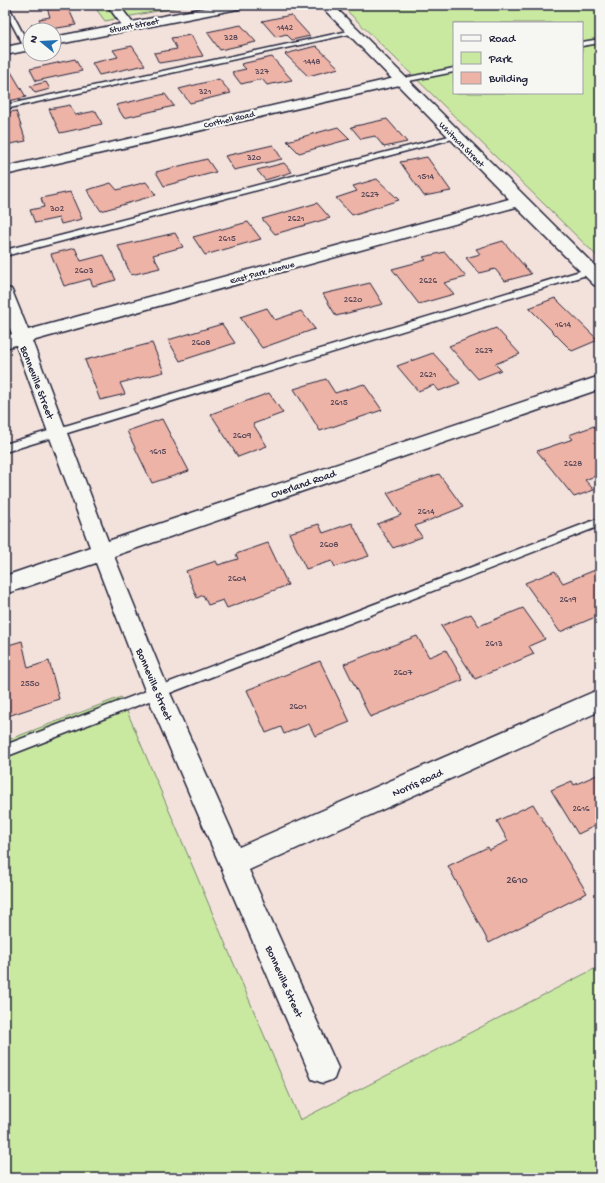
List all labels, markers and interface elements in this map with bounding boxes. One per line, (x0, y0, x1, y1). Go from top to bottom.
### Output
street label: Stuart Street (109, 16, 161, 37)
north arrow (22, 22, 62, 62)
legend (453, 22, 583, 94)
house number: 1442 (276, 23, 294, 34)
house number: 328 (223, 33, 238, 44)
text: Road (489, 33, 516, 47)
text: N (28, 34, 41, 45)
text: Park (488, 53, 514, 67)
house number: 1448 (302, 57, 321, 68)
house number: 327 (254, 67, 269, 78)
text: Building (488, 73, 528, 87)
house number: 321 (198, 87, 212, 98)
street label: Corthell Road (203, 109, 256, 132)
street label: Whitman Street (436, 120, 487, 171)
house number: 320 (246, 153, 261, 164)
house number: 1514 (417, 172, 435, 183)
house number: 2627 (361, 190, 379, 201)
house number: 302 (49, 204, 65, 215)
house number: 2621 (287, 214, 305, 225)
house number: 2615 (218, 234, 236, 245)
street label: East Park Avenue (229, 259, 296, 287)
house number: 2603 (75, 266, 94, 277)
house number: 2626 (419, 276, 437, 287)
house number: 2620 (344, 295, 362, 306)
house number: 1614 (554, 320, 572, 331)
house number: 2608 (191, 338, 211, 349)
street label: Bonneville Street (16, 344, 56, 422)
house number: 2627 (475, 346, 493, 357)
house number: 2621 (419, 370, 437, 381)
house number: 2615 (330, 398, 348, 409)
house number: 2609 (233, 431, 252, 442)
house number: 1615 (149, 447, 167, 458)
house number: 2628 (564, 459, 582, 470)
street label: Overland Road (270, 468, 339, 502)
house number: 2614 (418, 507, 435, 518)
house number: 2608 (319, 540, 339, 551)
house number: 2604 (228, 574, 247, 585)
house number: 2619 (559, 595, 577, 606)
house number: 2613 (485, 639, 503, 650)
street label: Bonneville Street (132, 646, 174, 724)
house number: 2607 (394, 668, 413, 679)
house number: 2550 (21, 679, 40, 690)
house number: 2601 (289, 702, 307, 713)
street label: Norris Road (391, 767, 446, 800)
house number: 2616 (572, 804, 590, 815)
house number: 2610 (506, 875, 528, 887)
street label: Bonneville Street (262, 943, 305, 1021)

